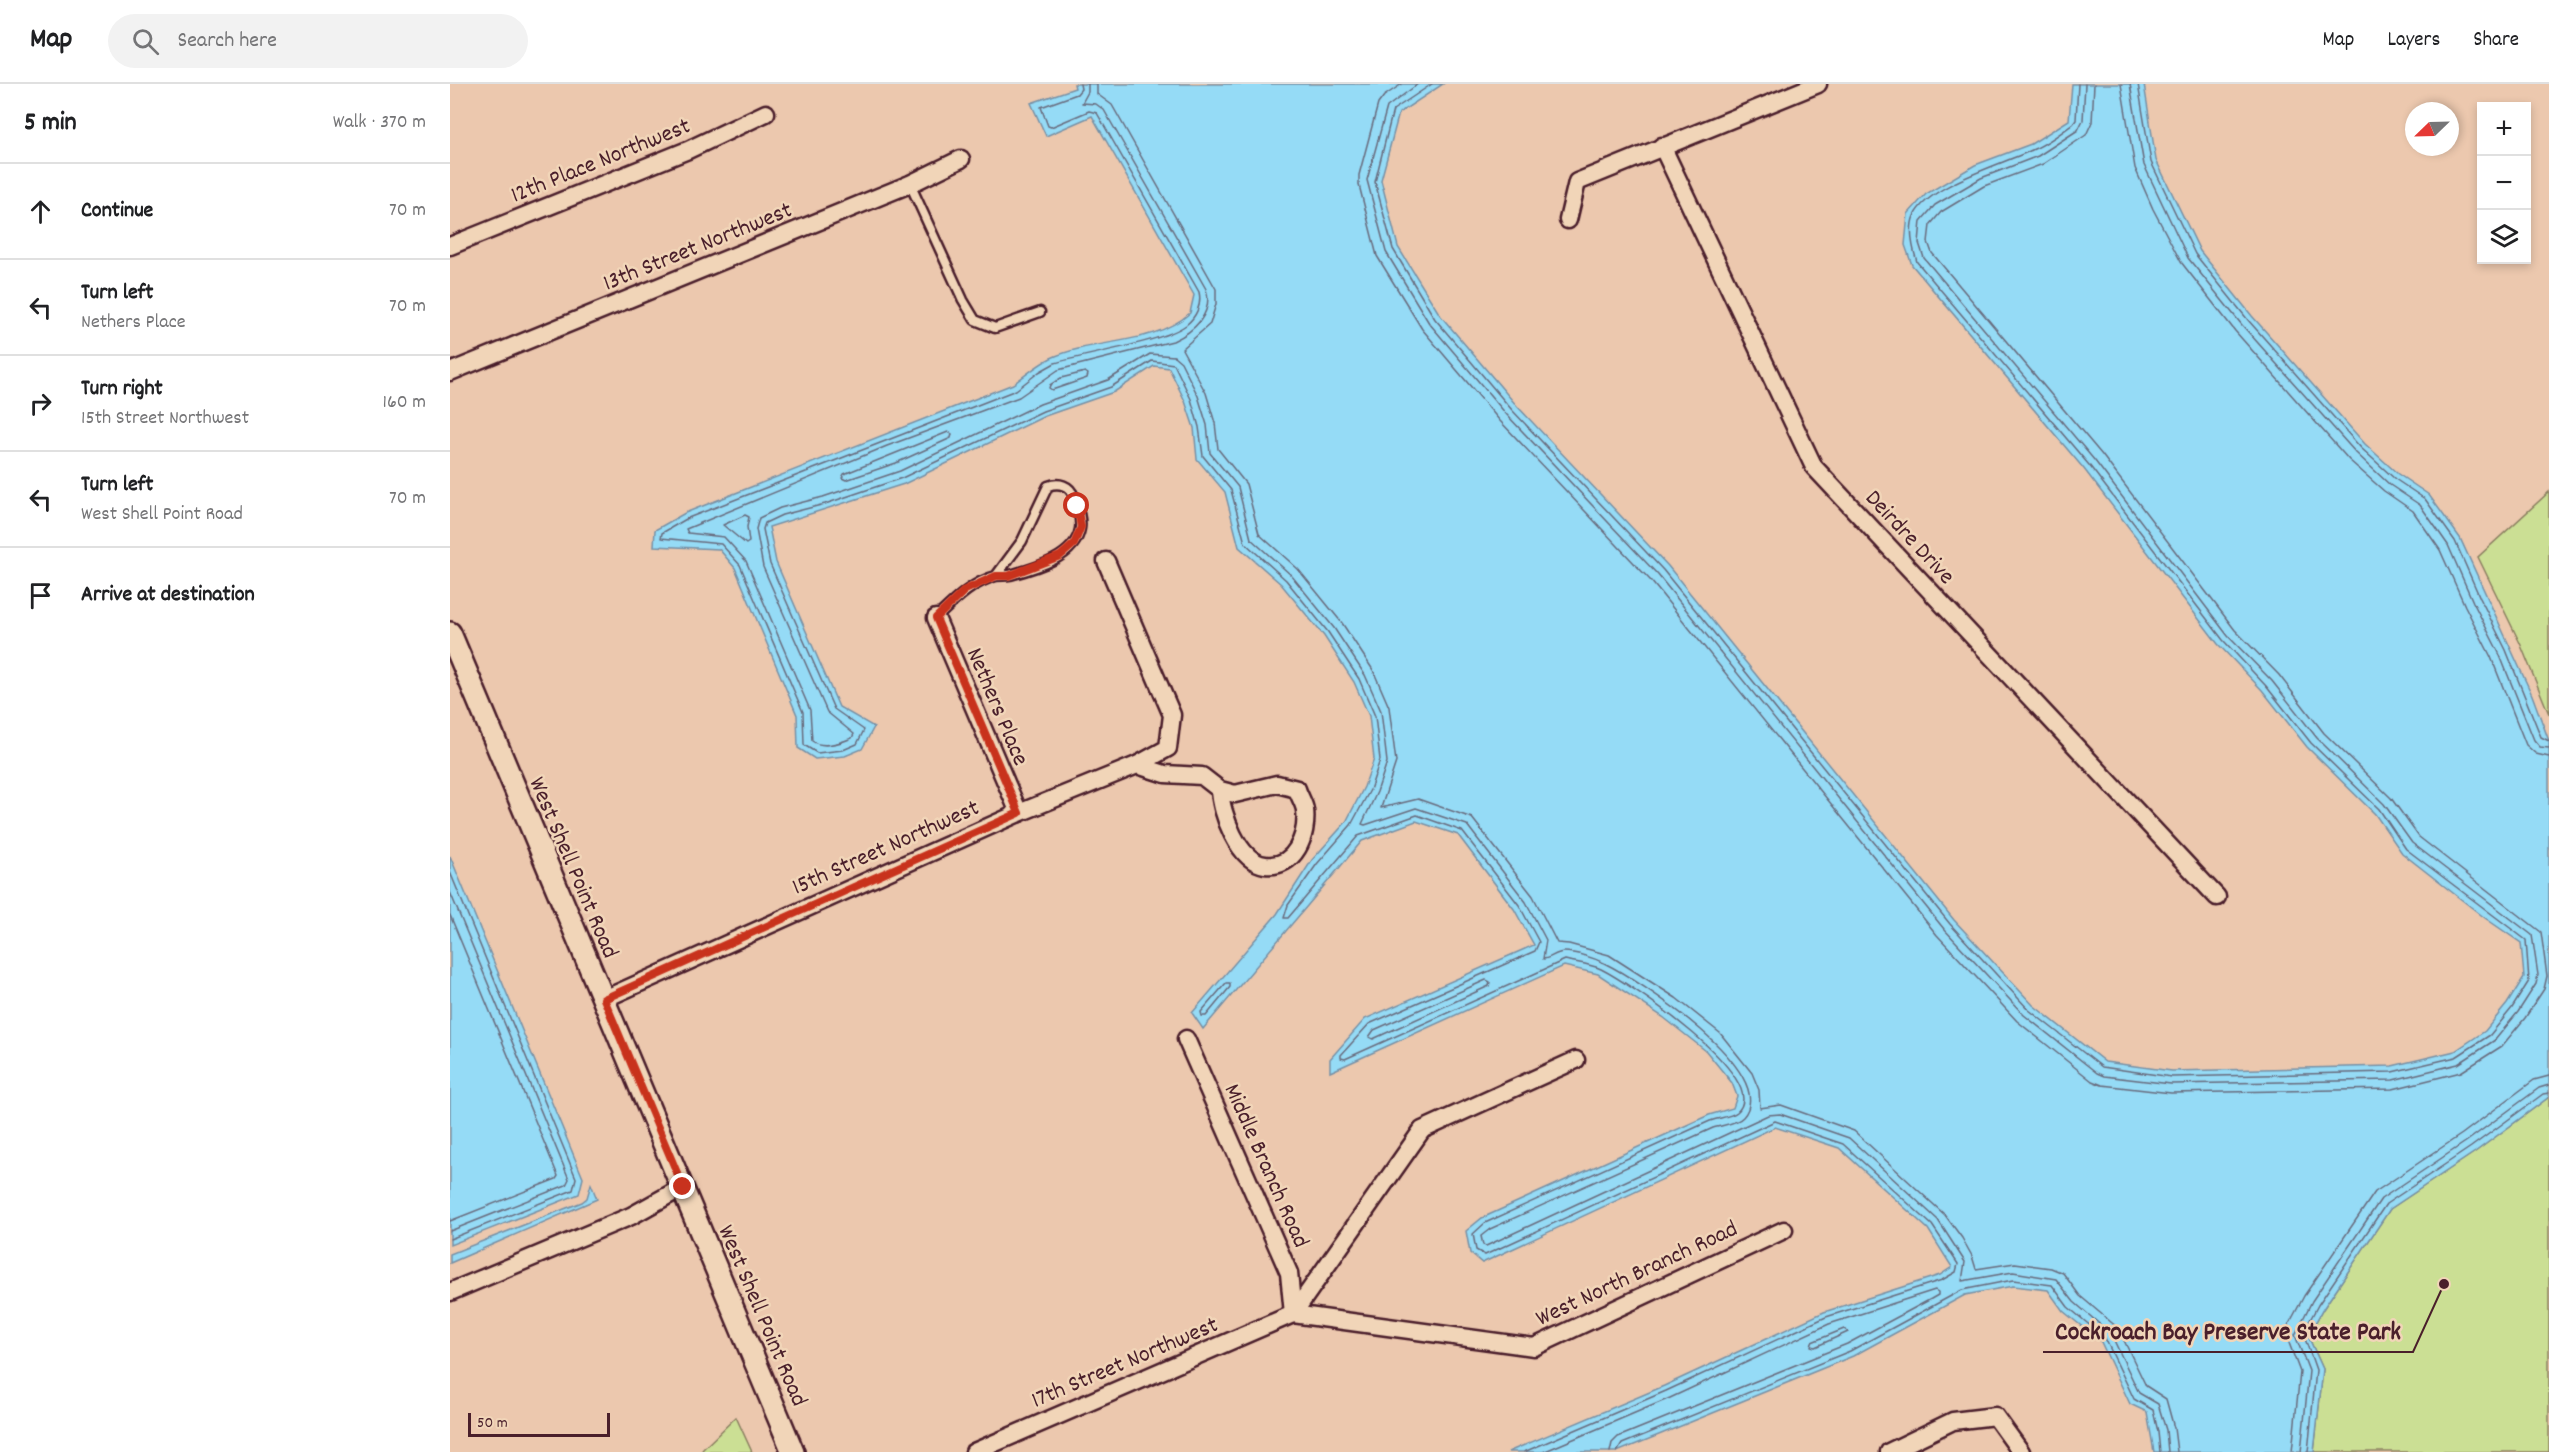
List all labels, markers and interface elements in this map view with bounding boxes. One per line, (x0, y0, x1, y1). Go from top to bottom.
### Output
search box (108, 14, 528, 68)
text: Map (30, 21, 72, 61)
icon: search (129, 25, 162, 58)
text: Search here (177, 26, 277, 57)
text: Map (2323, 26, 2354, 56)
text: Layers (2387, 26, 2440, 56)
text: Share (2473, 26, 2519, 56)
north arrow (2405, 102, 2459, 156)
map controls (2477, 102, 2531, 264)
button: + (2477, 102, 2531, 156)
text: 5 min (24, 105, 77, 142)
text: Walk · 370 m (333, 109, 426, 137)
street label: 12th Place Northwest (506, 110, 696, 213)
button: − (2477, 156, 2531, 210)
street label: 13th Street Northwest (598, 194, 798, 301)
icon: ahead (24, 195, 57, 228)
text: Continue (81, 196, 153, 227)
text: 70 m (389, 197, 426, 225)
button: layers (2477, 210, 2531, 264)
text: Turn left (81, 278, 153, 309)
icon: left (24, 291, 57, 324)
text: 70 m (389, 293, 426, 321)
text: Nethers Place (81, 309, 186, 337)
text: Turn right (81, 374, 163, 405)
icon: right (24, 387, 57, 420)
text: 160 m (383, 389, 426, 417)
text: 15th Street Northwest (81, 405, 249, 433)
text: Turn left (81, 470, 153, 501)
icon: left (24, 483, 57, 516)
street label: Deirdre Drive (1856, 483, 1962, 593)
text: 70 m (389, 485, 426, 513)
route start (1063, 492, 1089, 518)
text: West Shell Point Road (81, 501, 243, 529)
icon: arrive (24, 579, 57, 612)
text: Arrive at destination (81, 580, 255, 611)
street label: Nethers Place (956, 643, 1036, 772)
street label: West Shell Point Road (519, 772, 626, 964)
street label: 15th Street Northwest (787, 792, 985, 905)
street label: Middle Branch Road (1214, 1079, 1317, 1254)
route end (669, 1173, 695, 1199)
street label: West North Branch Road (1531, 1213, 1744, 1336)
street label: West Shell Point Road (708, 1220, 815, 1412)
callout: Cockroach Bay Preserve State Park (2043, 1308, 2413, 1352)
street label: 17th Street Northwest (1027, 1309, 1224, 1418)
text: Cockroach Bay Preserve State Park (2055, 1315, 2401, 1352)
scale bar (468, 1410, 610, 1438)
text: 50 m (477, 1412, 508, 1435)

